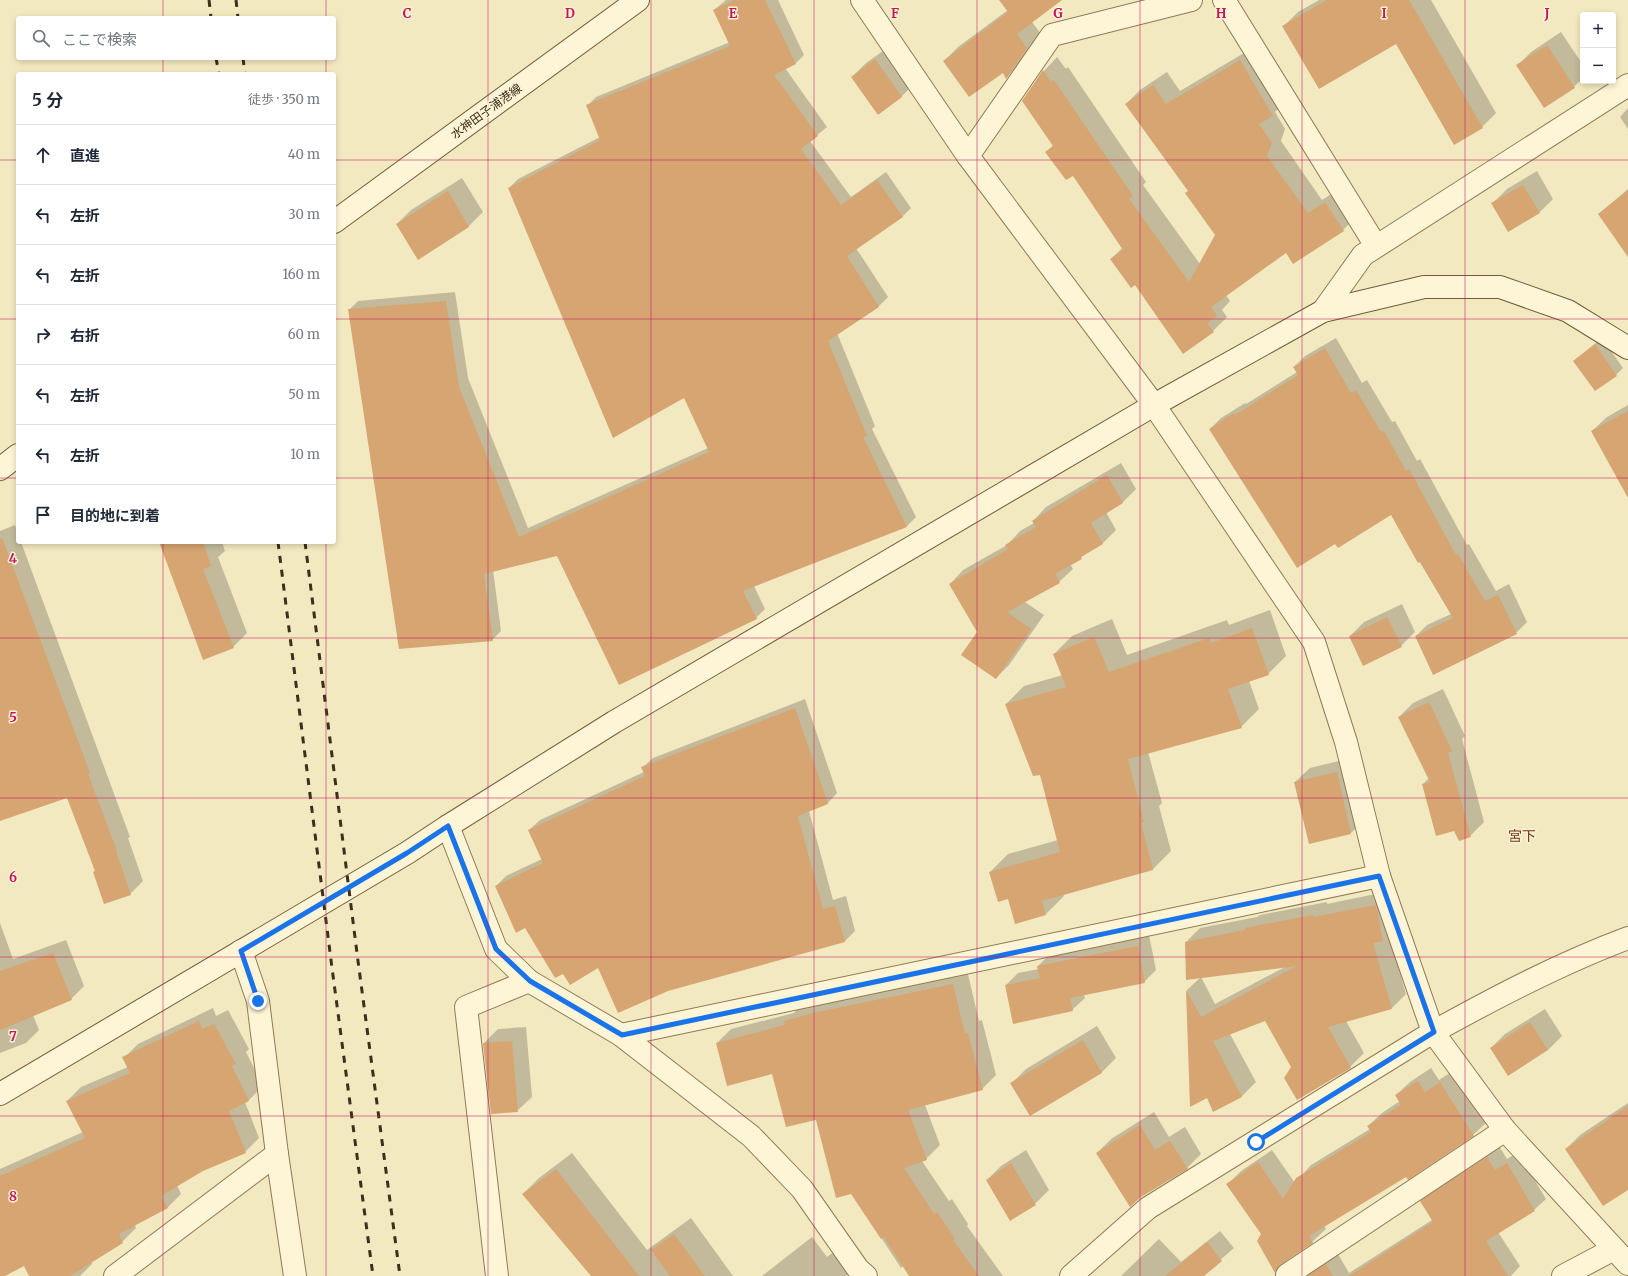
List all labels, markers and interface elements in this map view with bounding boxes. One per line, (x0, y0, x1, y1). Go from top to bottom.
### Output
text: C (403, 5, 412, 22)
text: D (565, 5, 575, 22)
text: E (729, 5, 738, 22)
text: F (891, 5, 899, 22)
text: G (1053, 5, 1063, 22)
text: H (1216, 5, 1227, 22)
text: I (1381, 5, 1387, 22)
text: J (1543, 5, 1550, 22)
map controls (1580, 12, 1616, 84)
button: + (1580, 12, 1616, 48)
search box (16, 16, 336, 60)
icon: search (30, 27, 52, 49)
text: ここで検索 (62, 30, 137, 49)
button: − (1580, 48, 1616, 84)
street label: 水神田子浦港線 (448, 80, 524, 142)
text: 5 分 (32, 89, 63, 111)
text: 徒歩 · 350 m (248, 91, 320, 108)
icon: ahead (32, 144, 54, 166)
text: 直進 (70, 146, 100, 165)
text: 40 m (288, 146, 320, 163)
icon: left (32, 204, 54, 226)
text: 左折 (70, 206, 100, 225)
text: 30 m (288, 206, 320, 223)
icon: left (32, 264, 54, 286)
text: 左折 (70, 266, 100, 285)
text: 160 m (282, 266, 320, 283)
icon: right (32, 324, 54, 346)
text: 右折 (70, 326, 100, 345)
text: 60 m (288, 326, 320, 343)
icon: left (32, 384, 54, 406)
text: 左折 (70, 386, 100, 405)
text: 50 m (288, 386, 320, 403)
icon: left (32, 444, 54, 466)
text: 左折 (70, 446, 100, 465)
text: 10 m (290, 446, 320, 463)
icon: arrive (32, 504, 54, 526)
text: 目的地に到着 (70, 506, 160, 525)
text: 4 (9, 550, 18, 567)
text: 5 (9, 709, 17, 726)
district label: 宮下 (1508, 827, 1536, 845)
text: 6 (9, 869, 17, 886)
route end (249, 992, 267, 1010)
text: 7 (9, 1028, 17, 1045)
route start (1247, 1133, 1265, 1151)
text: 8 (9, 1188, 17, 1205)

